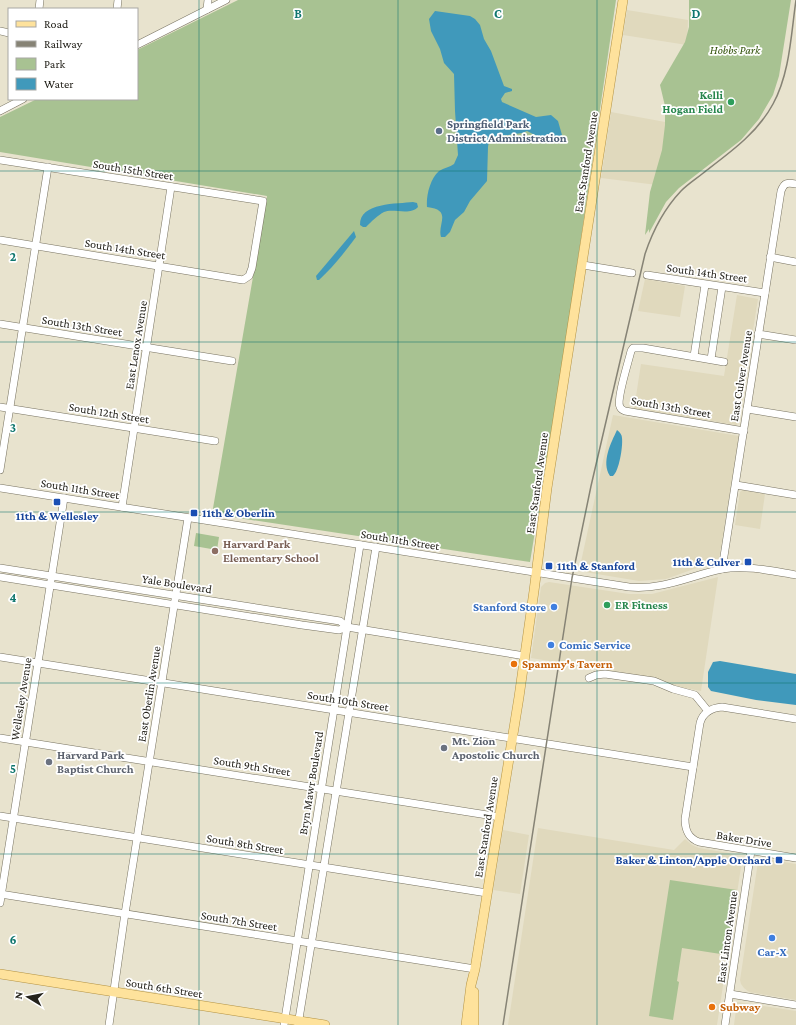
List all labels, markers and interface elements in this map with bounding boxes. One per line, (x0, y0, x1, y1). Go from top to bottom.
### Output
text: B (294, 6, 302, 21)
text: C (494, 6, 502, 21)
text: D (692, 6, 701, 21)
legend (8, 8, 138, 100)
text: Road (44, 17, 69, 31)
text: Railway (44, 37, 83, 51)
park label: Hobbs Park (710, 43, 761, 57)
text: Park (44, 57, 66, 71)
text: Water (44, 77, 74, 91)
place label: Kelli Hogan Field (662, 88, 724, 116)
marker: Kelli Hogan Field (726, 97, 736, 107)
street label: East Stanford Avenue (571, 111, 601, 213)
place label: Springfield Park District Administration (447, 117, 567, 145)
marker: Springfield Park District Administration (434, 126, 444, 136)
street label: South 15th Street (92, 157, 175, 183)
street label: South 14th Street (84, 236, 167, 262)
text: 2 (10, 249, 17, 264)
street label: South 14th Street (666, 260, 749, 286)
street label: East Lenox Avenue (122, 300, 150, 390)
street label: South 13th Street (41, 313, 124, 339)
street label: East Culver Avenue (727, 329, 755, 423)
street label: South 13th Street (630, 393, 713, 421)
street label: South 12th Street (68, 400, 151, 426)
text: 3 (10, 420, 16, 435)
street label: East Stanford Avenue (523, 432, 551, 534)
street label: South 11th Street (40, 476, 121, 502)
marker: 11th & Wellesley (52, 497, 62, 507)
place label: 11th & Oberlin (202, 506, 275, 520)
marker: 11th & Oberlin (189, 508, 199, 518)
place label: 11th & Wellesley (16, 509, 98, 523)
street label: South 11th Street (360, 527, 441, 553)
place label: Harvard Park Elementary School (223, 537, 319, 565)
marker: Harvard Park Elementary School (210, 546, 220, 556)
place label: 11th & Culver (673, 555, 740, 569)
marker: 11th & Culver (743, 557, 753, 567)
place label: 11th & Stanford (557, 559, 635, 573)
marker: 11th & Stanford (544, 561, 554, 571)
street label: Yale Boulevard (141, 572, 214, 597)
text: 4 (9, 590, 17, 605)
place label: ER Fitness (615, 598, 668, 612)
place label: Stanford Store (473, 600, 546, 614)
marker: ER Fitness (602, 600, 612, 610)
marker: Stanford Store (549, 602, 559, 612)
place label: Comic Service (559, 638, 631, 652)
marker: Comic Service (546, 640, 556, 650)
street label: East Oberlin Avenue (134, 645, 164, 743)
street label: Wellesley Avenue (8, 657, 34, 741)
place label: Spammy's Tavern (522, 657, 613, 671)
marker: Spammy's Tavern (509, 659, 519, 669)
street label: South 10th Street (306, 688, 391, 714)
street label: Bryn Mawr Boulevard (296, 730, 326, 836)
place label: Mt. Zion Apostolic Church (451, 734, 540, 762)
marker: Mt. Zion Apostolic Church (439, 743, 449, 753)
place label: Harvard Park Baptist Church (57, 748, 134, 776)
street label: South 9th Street (213, 753, 292, 779)
marker: Harvard Park Baptist Church (44, 757, 54, 767)
text: 5 (10, 761, 16, 776)
street label: East Stanford Avenue (471, 776, 501, 878)
street label: Baker Drive (715, 828, 773, 850)
street label: South 8th Street (205, 831, 286, 857)
place label: Baker & Linton/Apple Orchard (616, 853, 771, 867)
marker: Baker & Linton/Apple Orchard (774, 855, 784, 865)
street label: East Linton Avenue (714, 890, 740, 984)
street label: South 7th Street (200, 908, 279, 934)
text: 6 (9, 932, 17, 947)
marker: Car-X (767, 933, 777, 943)
place label: Car-X (757, 945, 788, 959)
street label: South 6th Street (125, 975, 204, 1001)
north arrow (8, 977, 48, 1017)
text: N (12, 990, 25, 1000)
place label: Subway (720, 1000, 760, 1014)
marker: Subway (707, 1002, 717, 1012)

